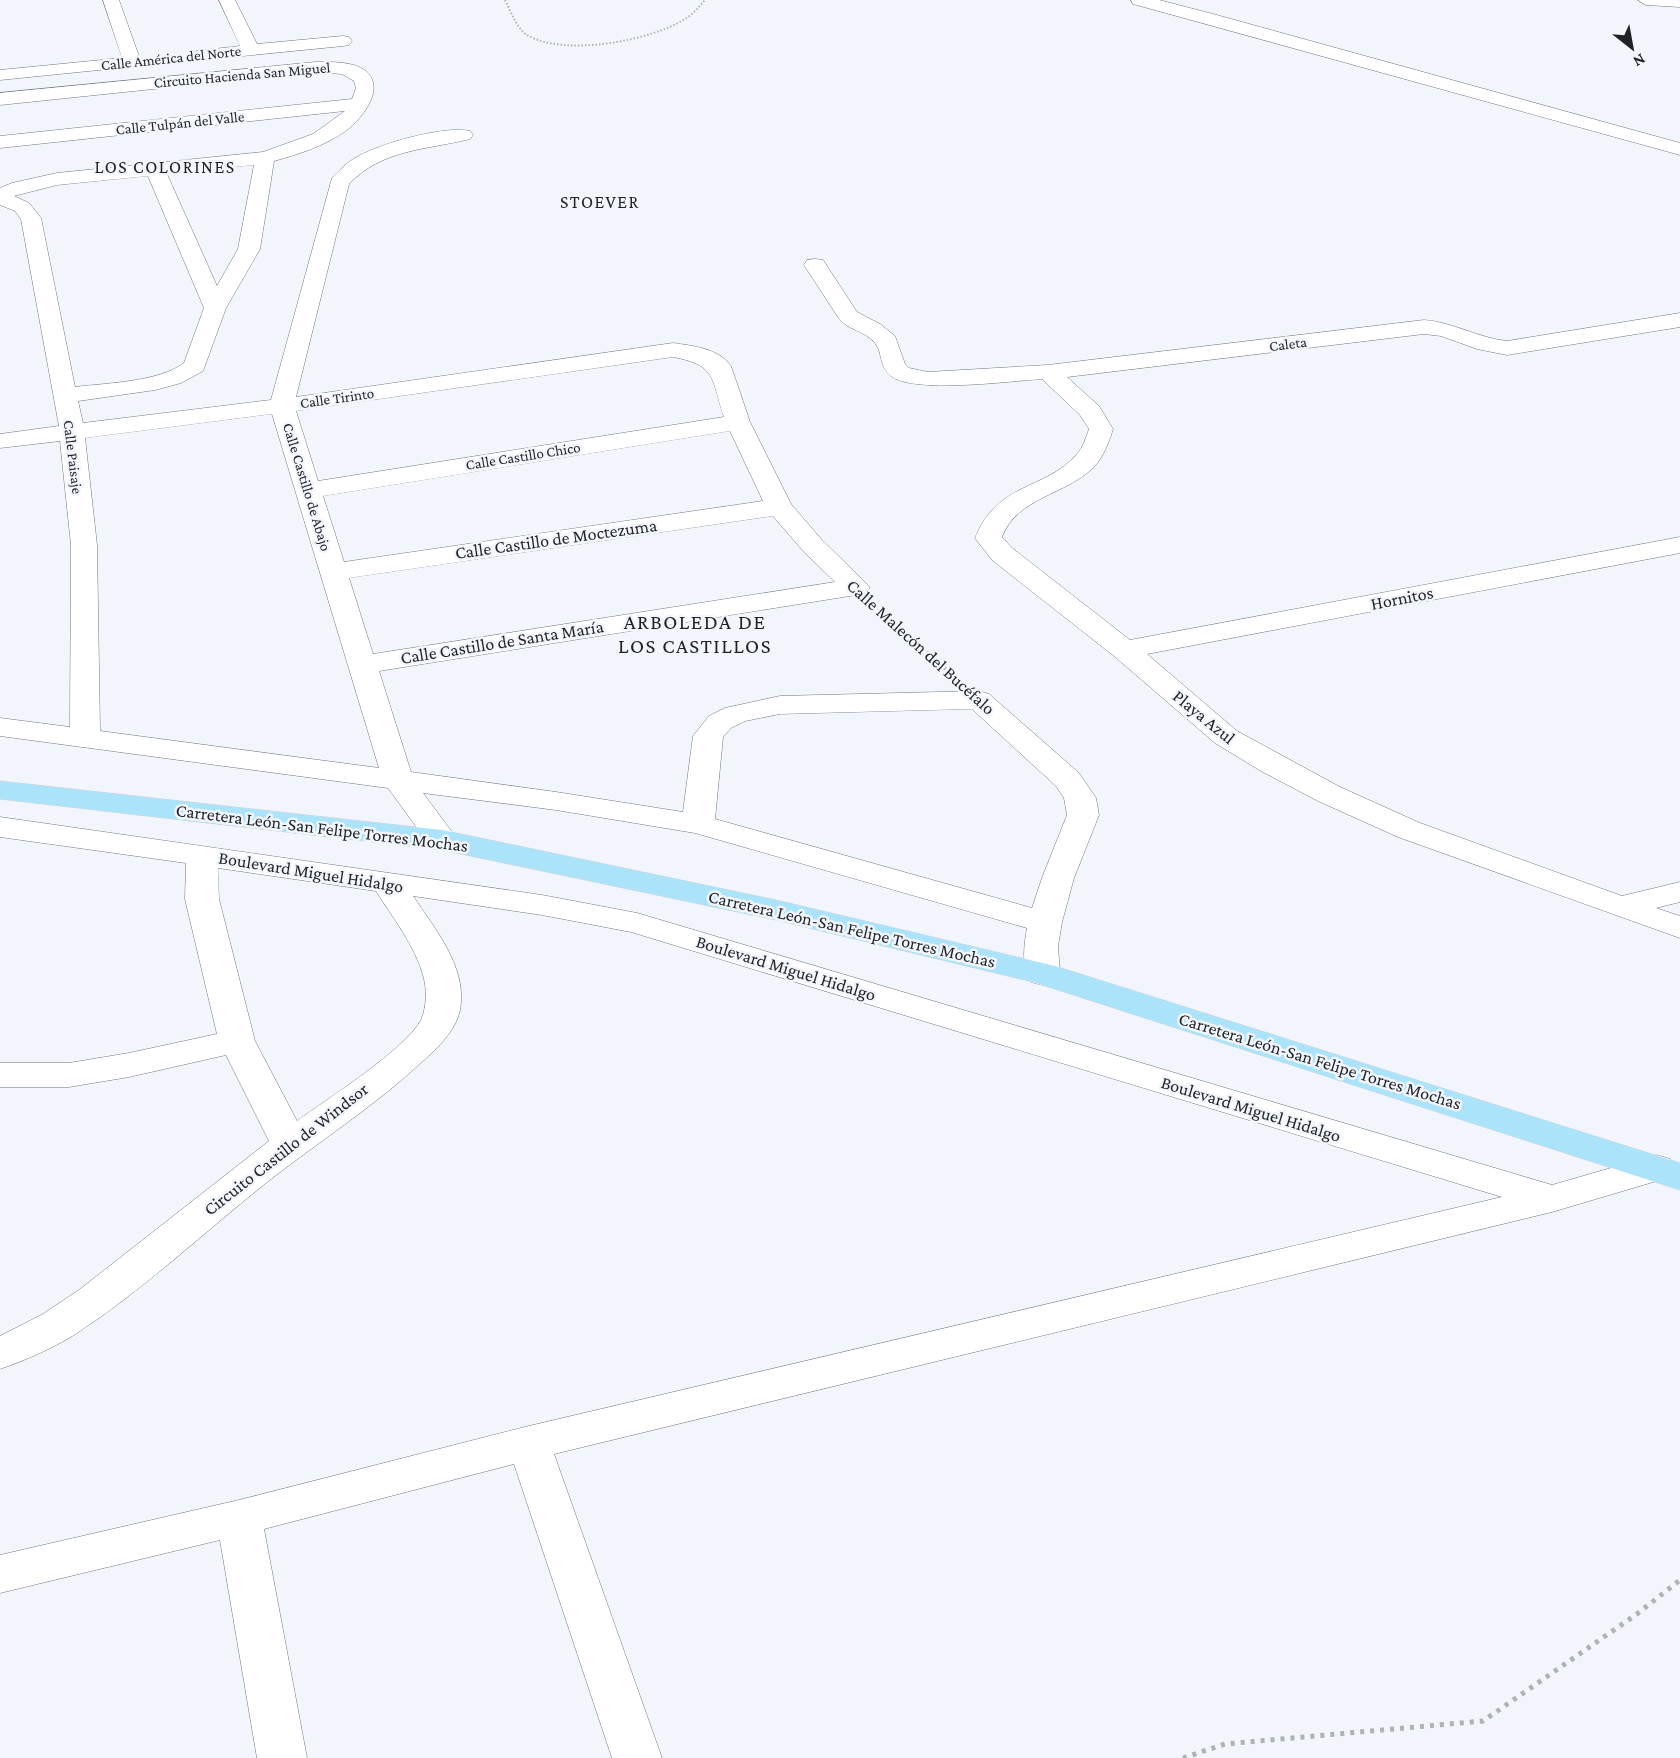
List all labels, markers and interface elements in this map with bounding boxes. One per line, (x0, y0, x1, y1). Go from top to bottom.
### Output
north arrow (1602, 18, 1662, 78)
street label: Calle América del Norte (100, 43, 242, 73)
text: N (1630, 50, 1649, 71)
street label: Circuito Hacienda San Miguel (153, 59, 331, 92)
street label: Calle Tulpán del Valle (115, 108, 246, 139)
district label: LOS COLORINES (94, 157, 236, 177)
district label: STOEVER (560, 192, 640, 212)
street label: Caleta (1268, 334, 1308, 354)
street label: Calle Tirinto (299, 385, 375, 411)
street label: Calle Paisaje (60, 419, 86, 495)
street label: Calle Castillo de Abajo (279, 421, 334, 553)
street label: Calle Castillo Chico (464, 439, 582, 473)
street label: Calle Castillo de Moctezuma (454, 515, 658, 563)
street label: Calle Malecón del Bucéfalo (843, 575, 999, 719)
street label: Hornitos (1369, 582, 1435, 614)
district label: ARBOLEDA DE LOS CASTILLOS (618, 610, 772, 658)
street label: Calle Castillo de Santa María (399, 616, 605, 668)
street label: Playa Azul (1169, 686, 1239, 748)
street label: Carretera León-San Felipe Torres Mochas (175, 800, 469, 856)
street label: Boulevard Miguel Hidalgo (217, 848, 405, 896)
street label: Carretera León-San Felipe Torres Mochas (706, 886, 998, 972)
street label: Boulevard Miguel Hidalgo (694, 931, 878, 1005)
street label: Carretera León-San Felipe Torres Mochas (1176, 1008, 1464, 1114)
street label: Boulevard Miguel Hidalgo (1159, 1072, 1343, 1146)
street label: Circuito Castillo de Windsor (200, 1078, 373, 1219)

